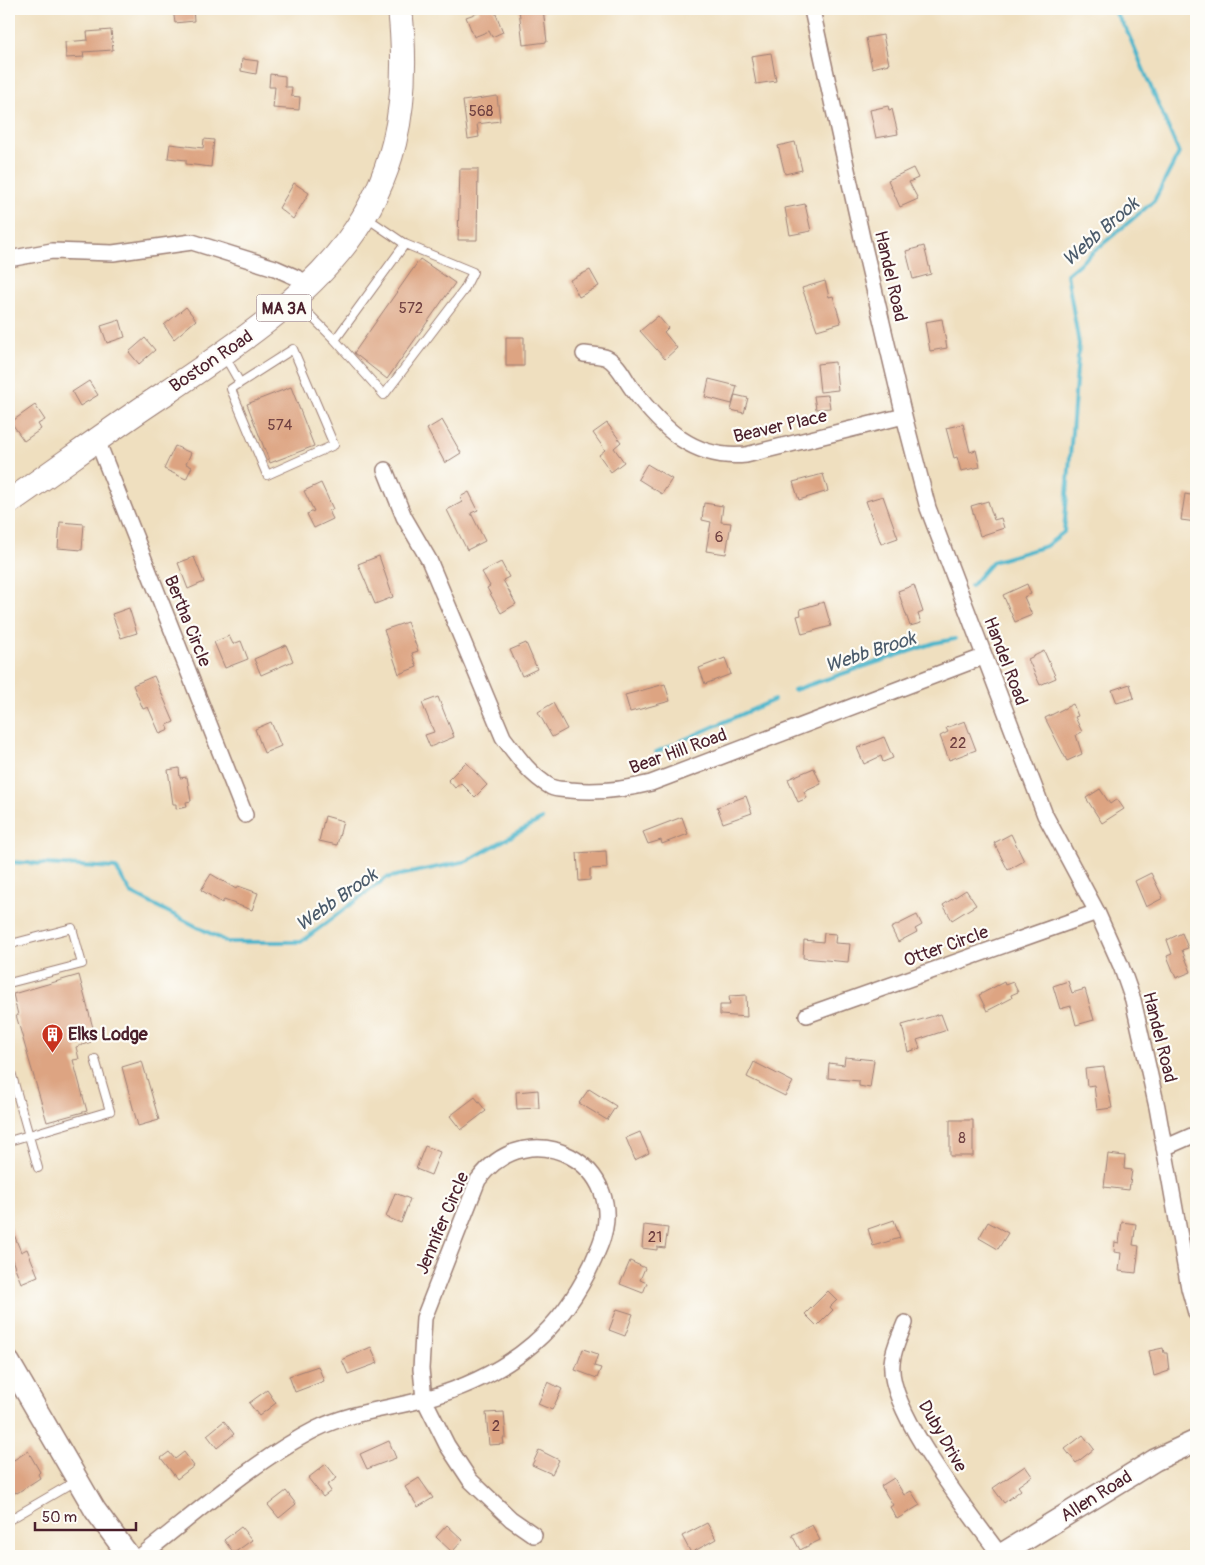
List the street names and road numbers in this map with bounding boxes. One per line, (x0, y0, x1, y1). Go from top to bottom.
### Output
street label: Handel Road (869, 228, 912, 324)
road number: MA 3A (256, 294, 312, 322)
street label: Boston Road (165, 325, 258, 398)
street label: Beaver Place (731, 405, 829, 448)
street label: Bertha Circle (159, 572, 216, 670)
street label: Handel Road (978, 614, 1033, 709)
street label: Bear Hill Road (626, 723, 730, 780)
street label: Otter Circle (901, 921, 992, 972)
street label: Handel Road (1137, 989, 1182, 1085)
street label: Jennifer Circle (411, 1168, 474, 1278)
street label: Duby Drive (913, 1396, 972, 1476)
street label: Allen Road (1056, 1465, 1136, 1527)

